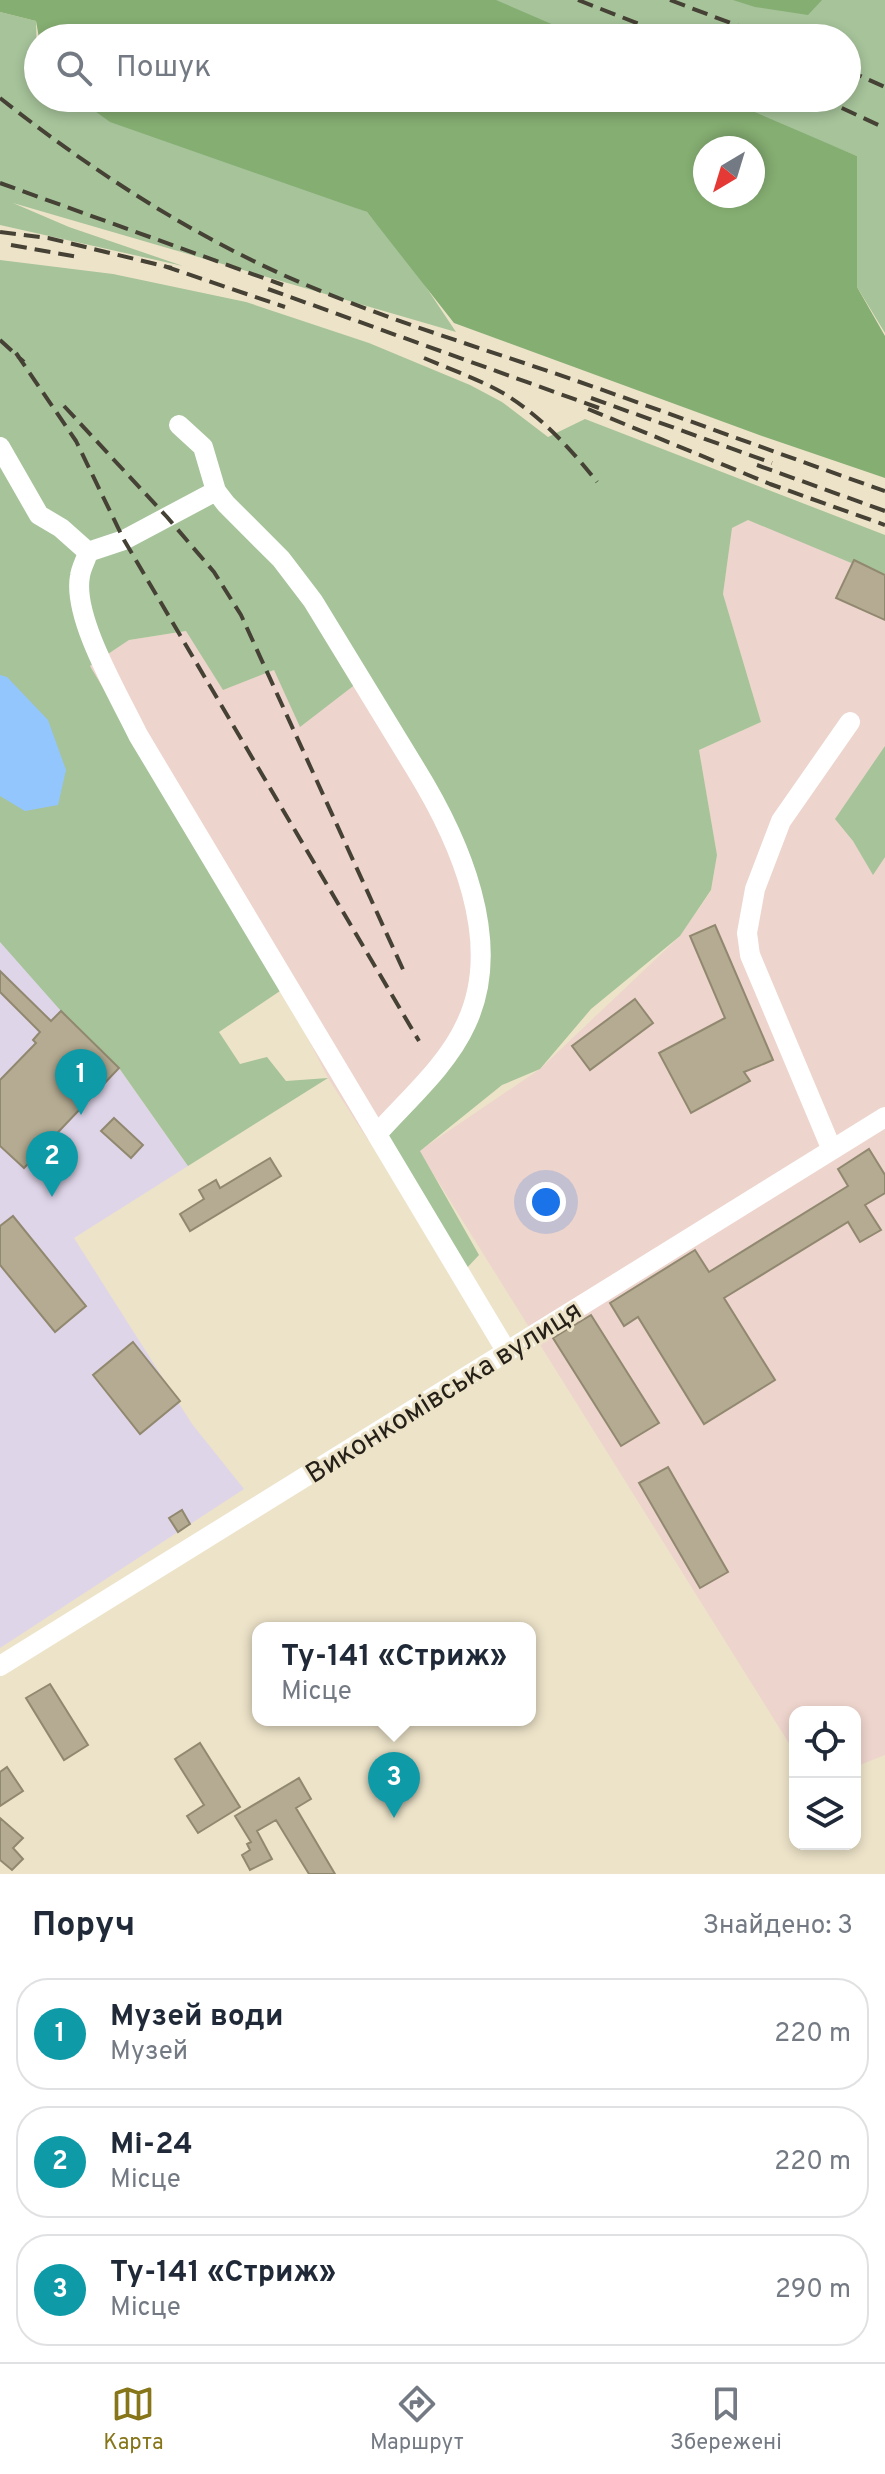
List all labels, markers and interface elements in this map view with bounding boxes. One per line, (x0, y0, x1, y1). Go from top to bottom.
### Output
search box (24, 24, 861, 112)
icon: search (52, 46, 96, 90)
text: Пошук (116, 50, 211, 87)
north arrow (693, 136, 765, 208)
pin: 1 (55, 1049, 107, 1115)
pin: 2 (26, 1131, 78, 1197)
your location (526, 1182, 566, 1222)
street label: Виконкомівська вулиця (300, 1294, 589, 1493)
popup (252, 1622, 536, 1726)
text: Ту-141 «Стриж» (281, 1639, 507, 1676)
text: Місце (281, 1676, 352, 1709)
map controls (789, 1706, 861, 1850)
button: locate (789, 1706, 861, 1778)
pin: 3 (368, 1752, 420, 1818)
button: layers (789, 1778, 861, 1850)
text: Поруч (32, 1905, 135, 1948)
text: Знайдено: 3 (703, 1910, 853, 1943)
text: Музей води (110, 1999, 283, 2036)
text: 1 (55, 2018, 65, 2051)
text: 220 m (774, 2018, 851, 2051)
text: Музей (110, 2036, 188, 2069)
text: Мі-24 (110, 2127, 193, 2164)
text: 2 (52, 2146, 68, 2179)
text: 220 m (774, 2146, 851, 2179)
text: Місце (110, 2164, 181, 2197)
text: Ту-141 «Стриж» (110, 2255, 336, 2292)
text: 3 (52, 2274, 68, 2307)
text: 290 m (775, 2274, 851, 2307)
text: Місце (110, 2292, 181, 2325)
tab: Карта (103, 2382, 164, 2457)
tab: Маршрут (370, 2382, 464, 2457)
tab: Збережені (670, 2382, 782, 2457)

